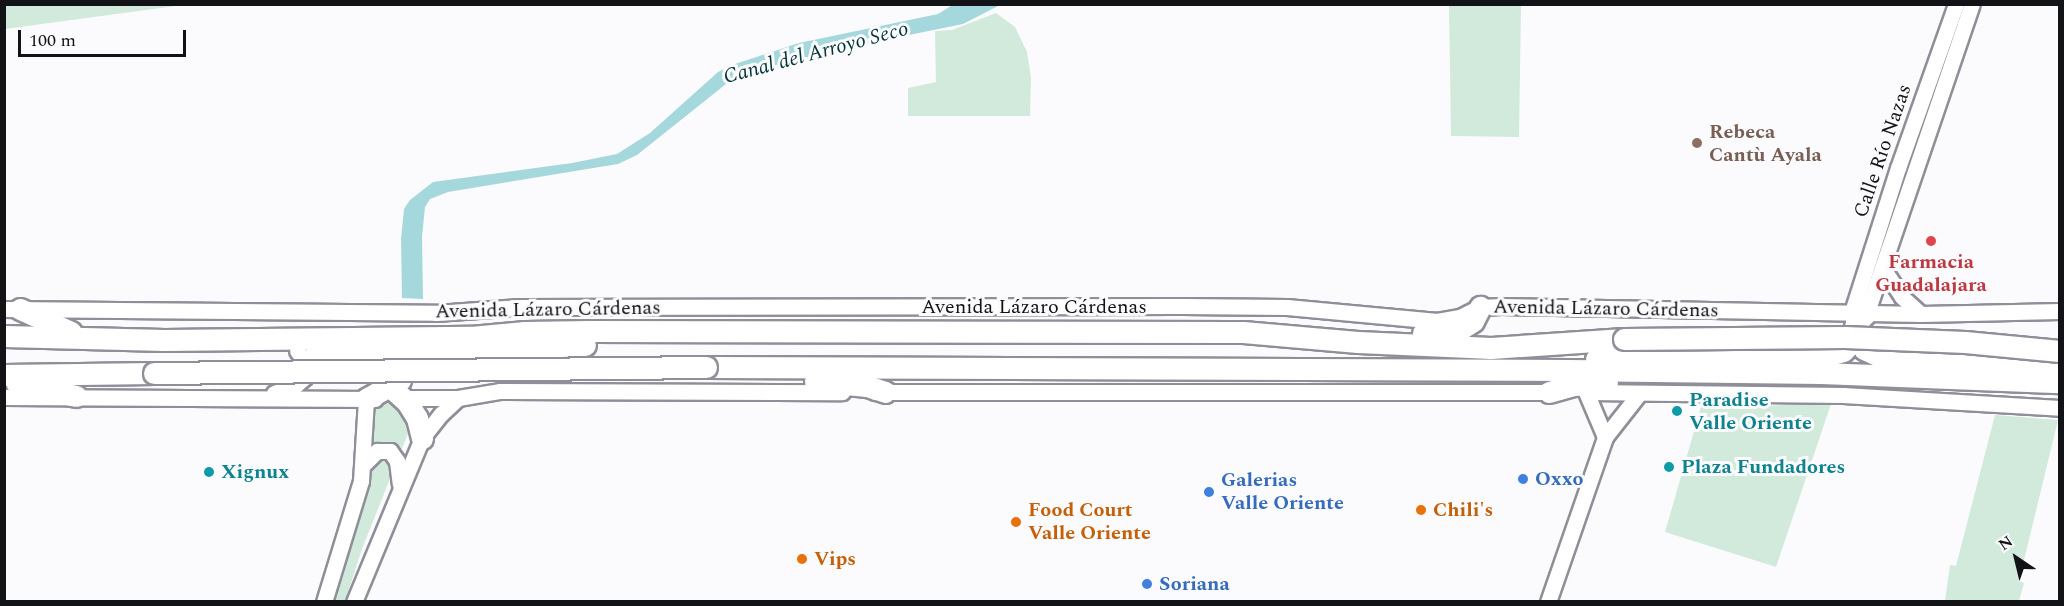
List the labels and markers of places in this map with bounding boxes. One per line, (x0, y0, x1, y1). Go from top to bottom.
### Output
place label: Rebeca Cantù Ayala (1709, 120, 1822, 167)
marker: Rebeca Cantù Ayala (1690, 136, 1704, 150)
marker: Farmacia Guadalajara (1924, 234, 1938, 248)
place label: Farmacia Guadalajara (1875, 250, 1987, 297)
place label: Paradise Valle Oriente (1689, 388, 1812, 435)
marker: Paradise Valle Oriente (1670, 404, 1684, 418)
place label: Plaza Fundadores (1681, 455, 1845, 479)
place label: Xignux (221, 460, 289, 484)
marker: Plaza Fundadores (1662, 460, 1676, 474)
marker: Xignux (202, 465, 216, 479)
place label: Oxxo (1535, 467, 1583, 491)
place label: Galerias Valle Oriente (1221, 468, 1344, 515)
marker: Oxxo (1516, 472, 1530, 486)
marker: Galerias Valle Oriente (1202, 485, 1216, 499)
place label: Food Court Valle Oriente (1028, 498, 1151, 545)
place label: Chili's (1433, 498, 1493, 522)
marker: Chili's (1414, 503, 1428, 517)
marker: Food Court Valle Oriente (1009, 515, 1023, 529)
place label: Vips (814, 547, 856, 571)
marker: Vips (795, 552, 809, 566)
place label: Soriana (1159, 572, 1230, 596)
marker: Soriana (1140, 577, 1154, 591)

